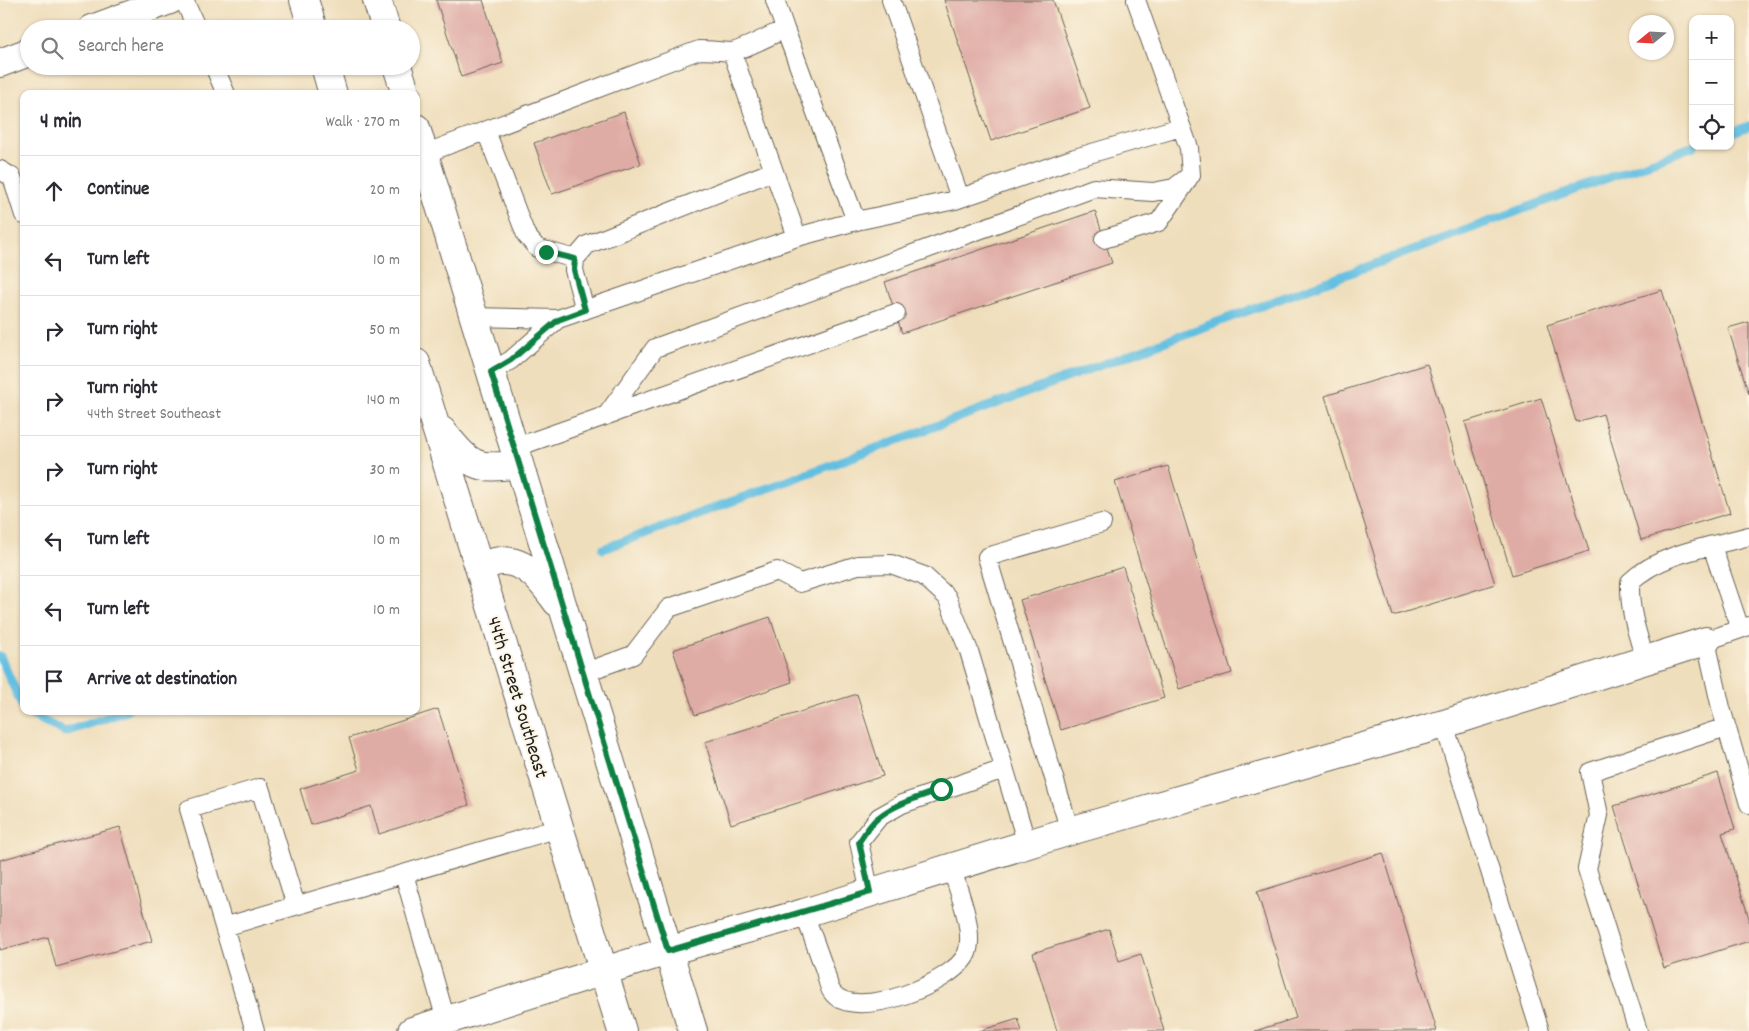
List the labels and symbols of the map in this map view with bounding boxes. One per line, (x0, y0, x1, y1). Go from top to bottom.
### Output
north arrow (1629, 15, 1674, 60)
route end (535, 241, 558, 264)
street label: 44th Street Southeast (478, 614, 554, 782)
route start (930, 778, 953, 801)

